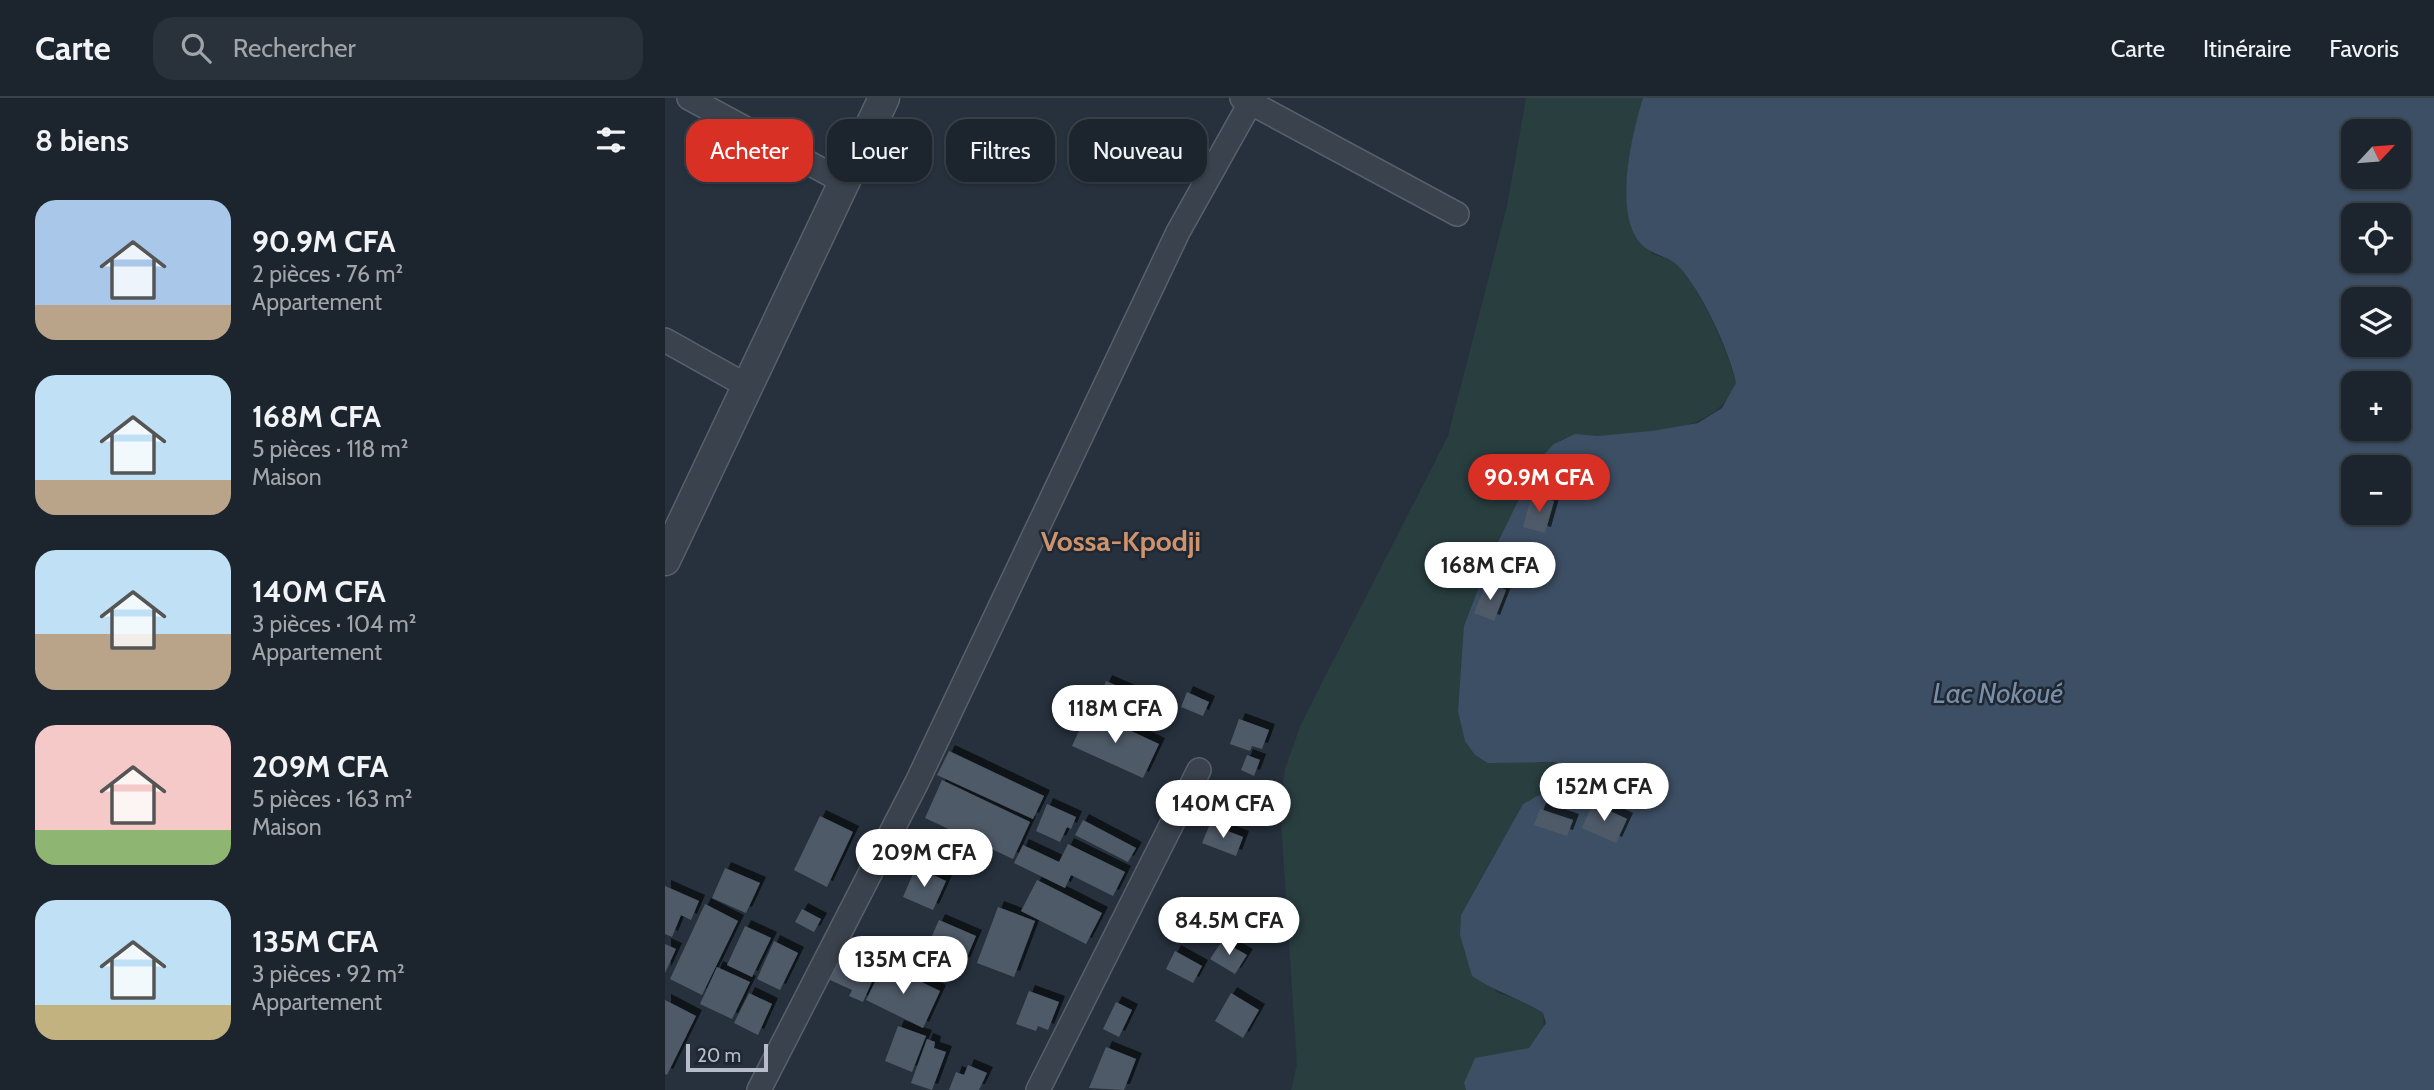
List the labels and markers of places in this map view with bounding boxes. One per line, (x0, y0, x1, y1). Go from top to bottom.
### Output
pin: 90.9M CFA (1459, 454, 1619, 514)
pin: 168M CFA (1418, 542, 1562, 602)
pin: 118M CFA (1043, 686, 1187, 745)
pin: 152M CFA (1532, 764, 1676, 823)
pin: 140M CFA (1151, 780, 1295, 840)
pin: 209M CFA (852, 830, 996, 889)
pin: 84.5M CFA (1149, 898, 1309, 957)
pin: 135M CFA (831, 936, 975, 996)

